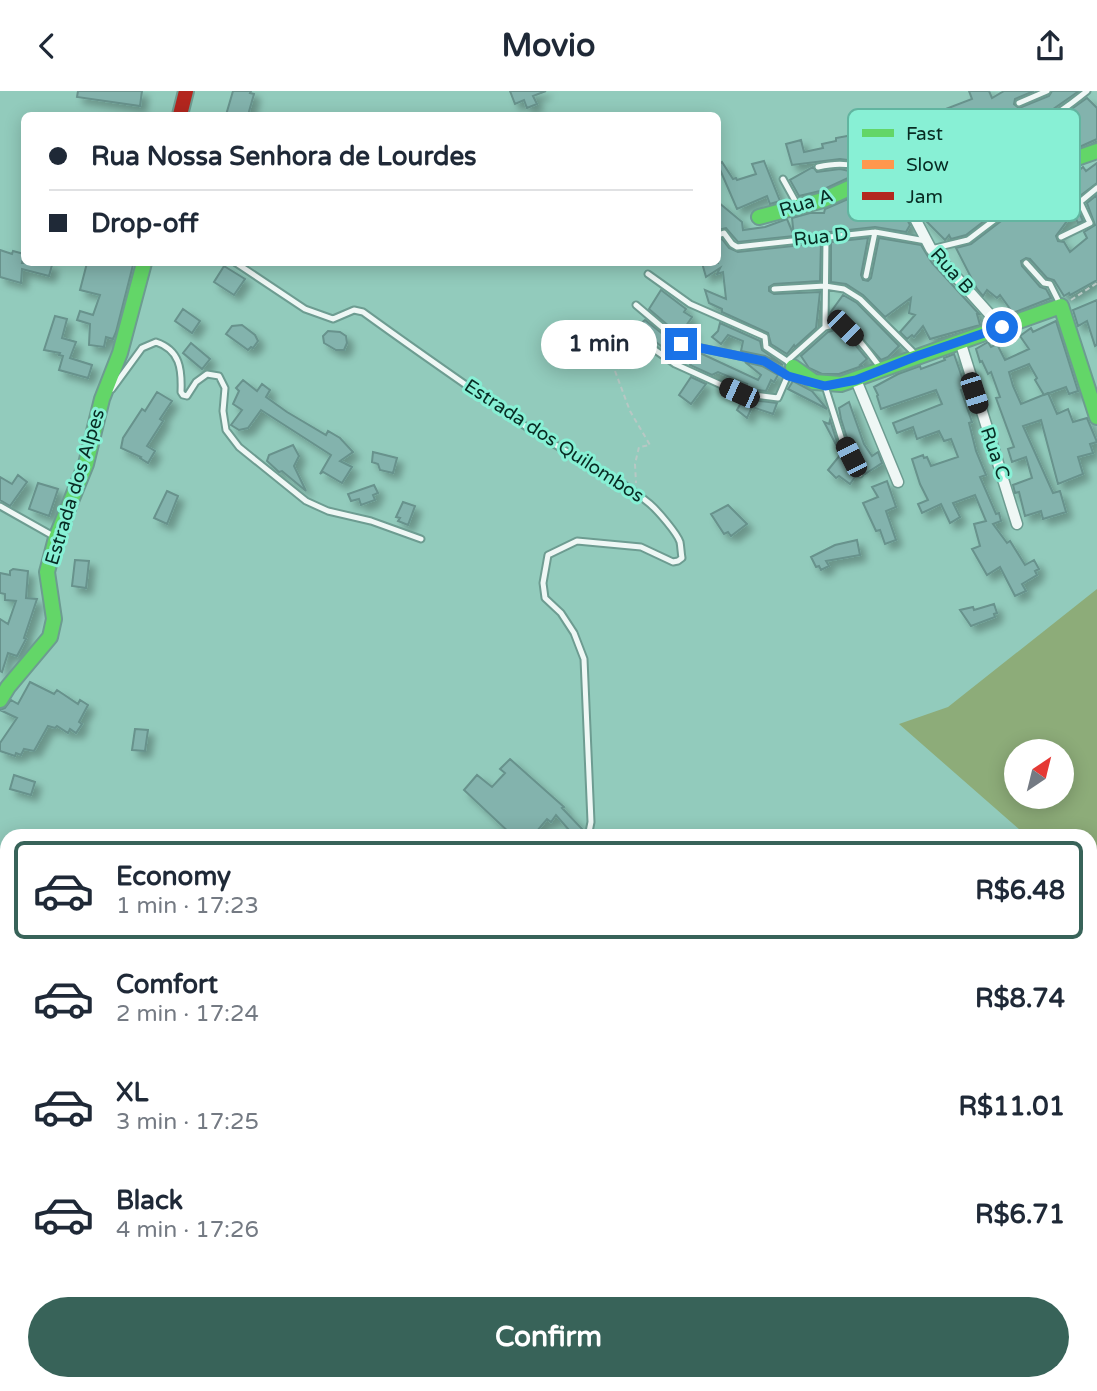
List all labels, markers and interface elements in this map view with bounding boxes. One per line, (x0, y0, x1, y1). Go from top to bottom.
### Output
icon: back (28, 27, 66, 65)
text: Movio (501, 27, 596, 65)
icon: share (1031, 27, 1069, 65)
legend (848, 109, 1080, 221)
text: Fast (906, 123, 943, 145)
text: Rua Nossa Senhora de Lourdes (91, 141, 477, 172)
text: Slow (906, 154, 949, 176)
street label: Rua A (777, 184, 835, 222)
text: Jam (906, 186, 943, 208)
text: Drop-off (91, 208, 198, 239)
street label: Rua D (793, 223, 849, 251)
street label: Rua B (926, 244, 978, 298)
car (823, 306, 868, 350)
route start (986, 311, 1018, 343)
callout: 1 min (541, 320, 656, 369)
route end (665, 328, 697, 360)
text: 1 min (568, 330, 630, 358)
car (958, 370, 991, 416)
street label: Estrada dos Quilombos (460, 375, 648, 507)
car (716, 375, 763, 411)
street label: Estrada dos Alpes (41, 406, 109, 568)
street label: Rua C (976, 424, 1014, 482)
car (833, 434, 870, 480)
north arrow (1004, 739, 1074, 809)
map controls (1004, 739, 1074, 809)
icon: car (32, 859, 95, 922)
text: Economy (116, 861, 231, 892)
text: R$6.48 (975, 875, 1065, 906)
text: 1 min · 17:23 (116, 892, 259, 920)
icon: car (32, 967, 95, 1030)
text: Comfort (116, 969, 218, 1000)
text: R$8.74 (975, 983, 1065, 1014)
text: 2 min · 17:24 (116, 1000, 259, 1028)
icon: car (32, 1075, 95, 1138)
text: XL (116, 1077, 148, 1108)
text: R$11.01 (958, 1091, 1065, 1122)
text: 3 min · 17:25 (116, 1108, 259, 1136)
icon: car (32, 1183, 95, 1246)
text: Black (116, 1185, 183, 1216)
text: R$6.71 (975, 1199, 1065, 1230)
text: 4 min · 17:26 (116, 1216, 259, 1244)
button: Confirm (28, 1297, 1069, 1377)

